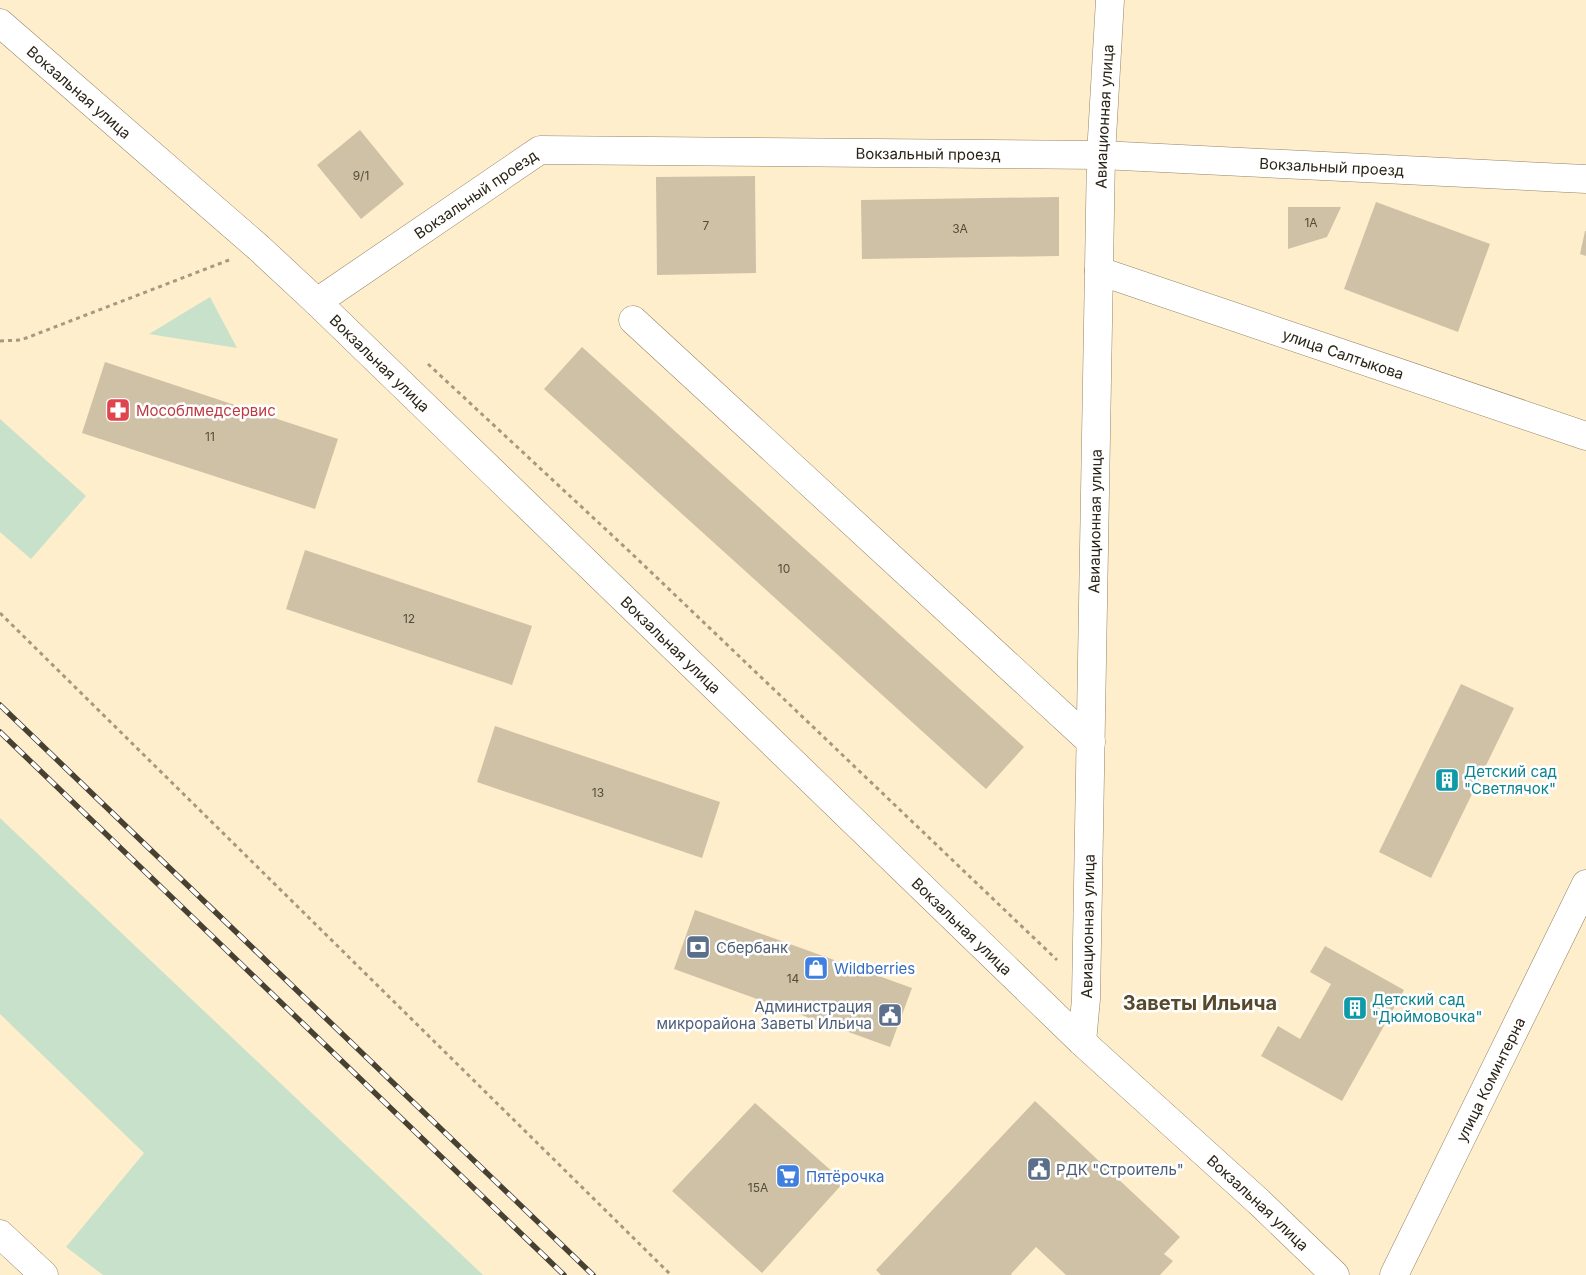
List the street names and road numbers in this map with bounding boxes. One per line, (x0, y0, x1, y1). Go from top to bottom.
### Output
street label: Вокзальная улица (23, 41, 135, 142)
street label: Авиационная улица (1091, 44, 1117, 189)
street label: Вокзальный проезд (855, 143, 1001, 164)
street label: Вокзальный проезд (410, 145, 541, 243)
street label: Вокзальный проезд (1259, 153, 1405, 179)
street label: Вокзальная улица (326, 310, 434, 416)
street label: улица Салтыкова (1280, 324, 1407, 383)
street label: Авиационная улица (1084, 449, 1105, 594)
street label: Вокзальная улица (617, 592, 725, 697)
street label: Авиационная улица (1077, 854, 1098, 999)
street label: Вокзальная улица (908, 873, 1016, 979)
street label: улица Коминтерна (1451, 1014, 1529, 1145)
street label: Вокзальная улица (1203, 1150, 1313, 1254)

